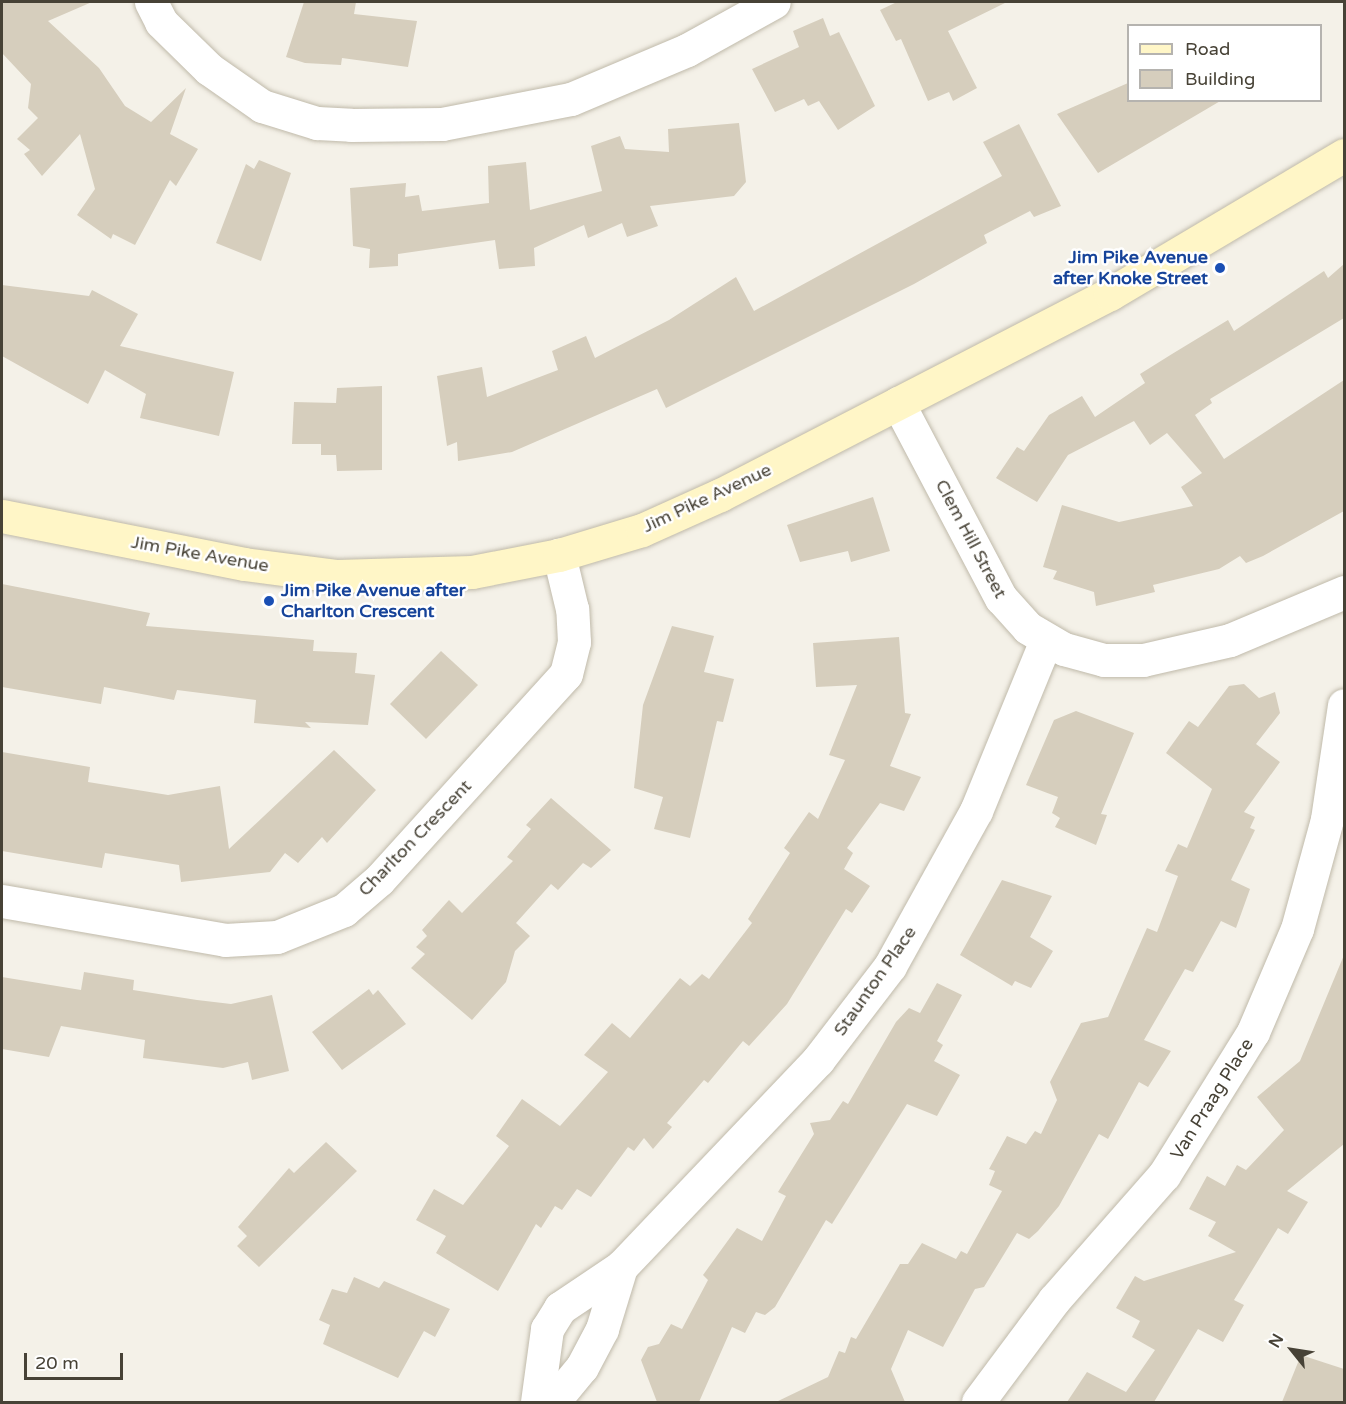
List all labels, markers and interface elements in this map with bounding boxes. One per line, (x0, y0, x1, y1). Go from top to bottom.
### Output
legend (1127, 24, 1322, 102)
text: Road (1185, 38, 1230, 60)
text: Building (1185, 68, 1255, 90)
place label: Jim Pike Avenue after Knoke Street (1053, 247, 1208, 290)
marker: Jim Pike Avenue after Knoke Street (1213, 261, 1227, 275)
street label: Jim Pike Avenue (639, 459, 775, 537)
street label: Clem Hill Street (931, 476, 1011, 602)
street label: Jim Pike Avenue (129, 531, 271, 577)
place label: Jim Pike Avenue after Charlton Crescent (281, 580, 466, 622)
marker: Jim Pike Avenue after Charlton Crescent (262, 594, 276, 608)
street label: Charlton Crescent (354, 775, 476, 901)
street label: Staunton Place (829, 922, 921, 1040)
street label: Van Praag Place (1166, 1034, 1258, 1164)
north arrow (1262, 1320, 1322, 1380)
text: N (1265, 1330, 1288, 1352)
scale bar (27, 1341, 126, 1379)
text: 20 m (35, 1352, 79, 1374)

